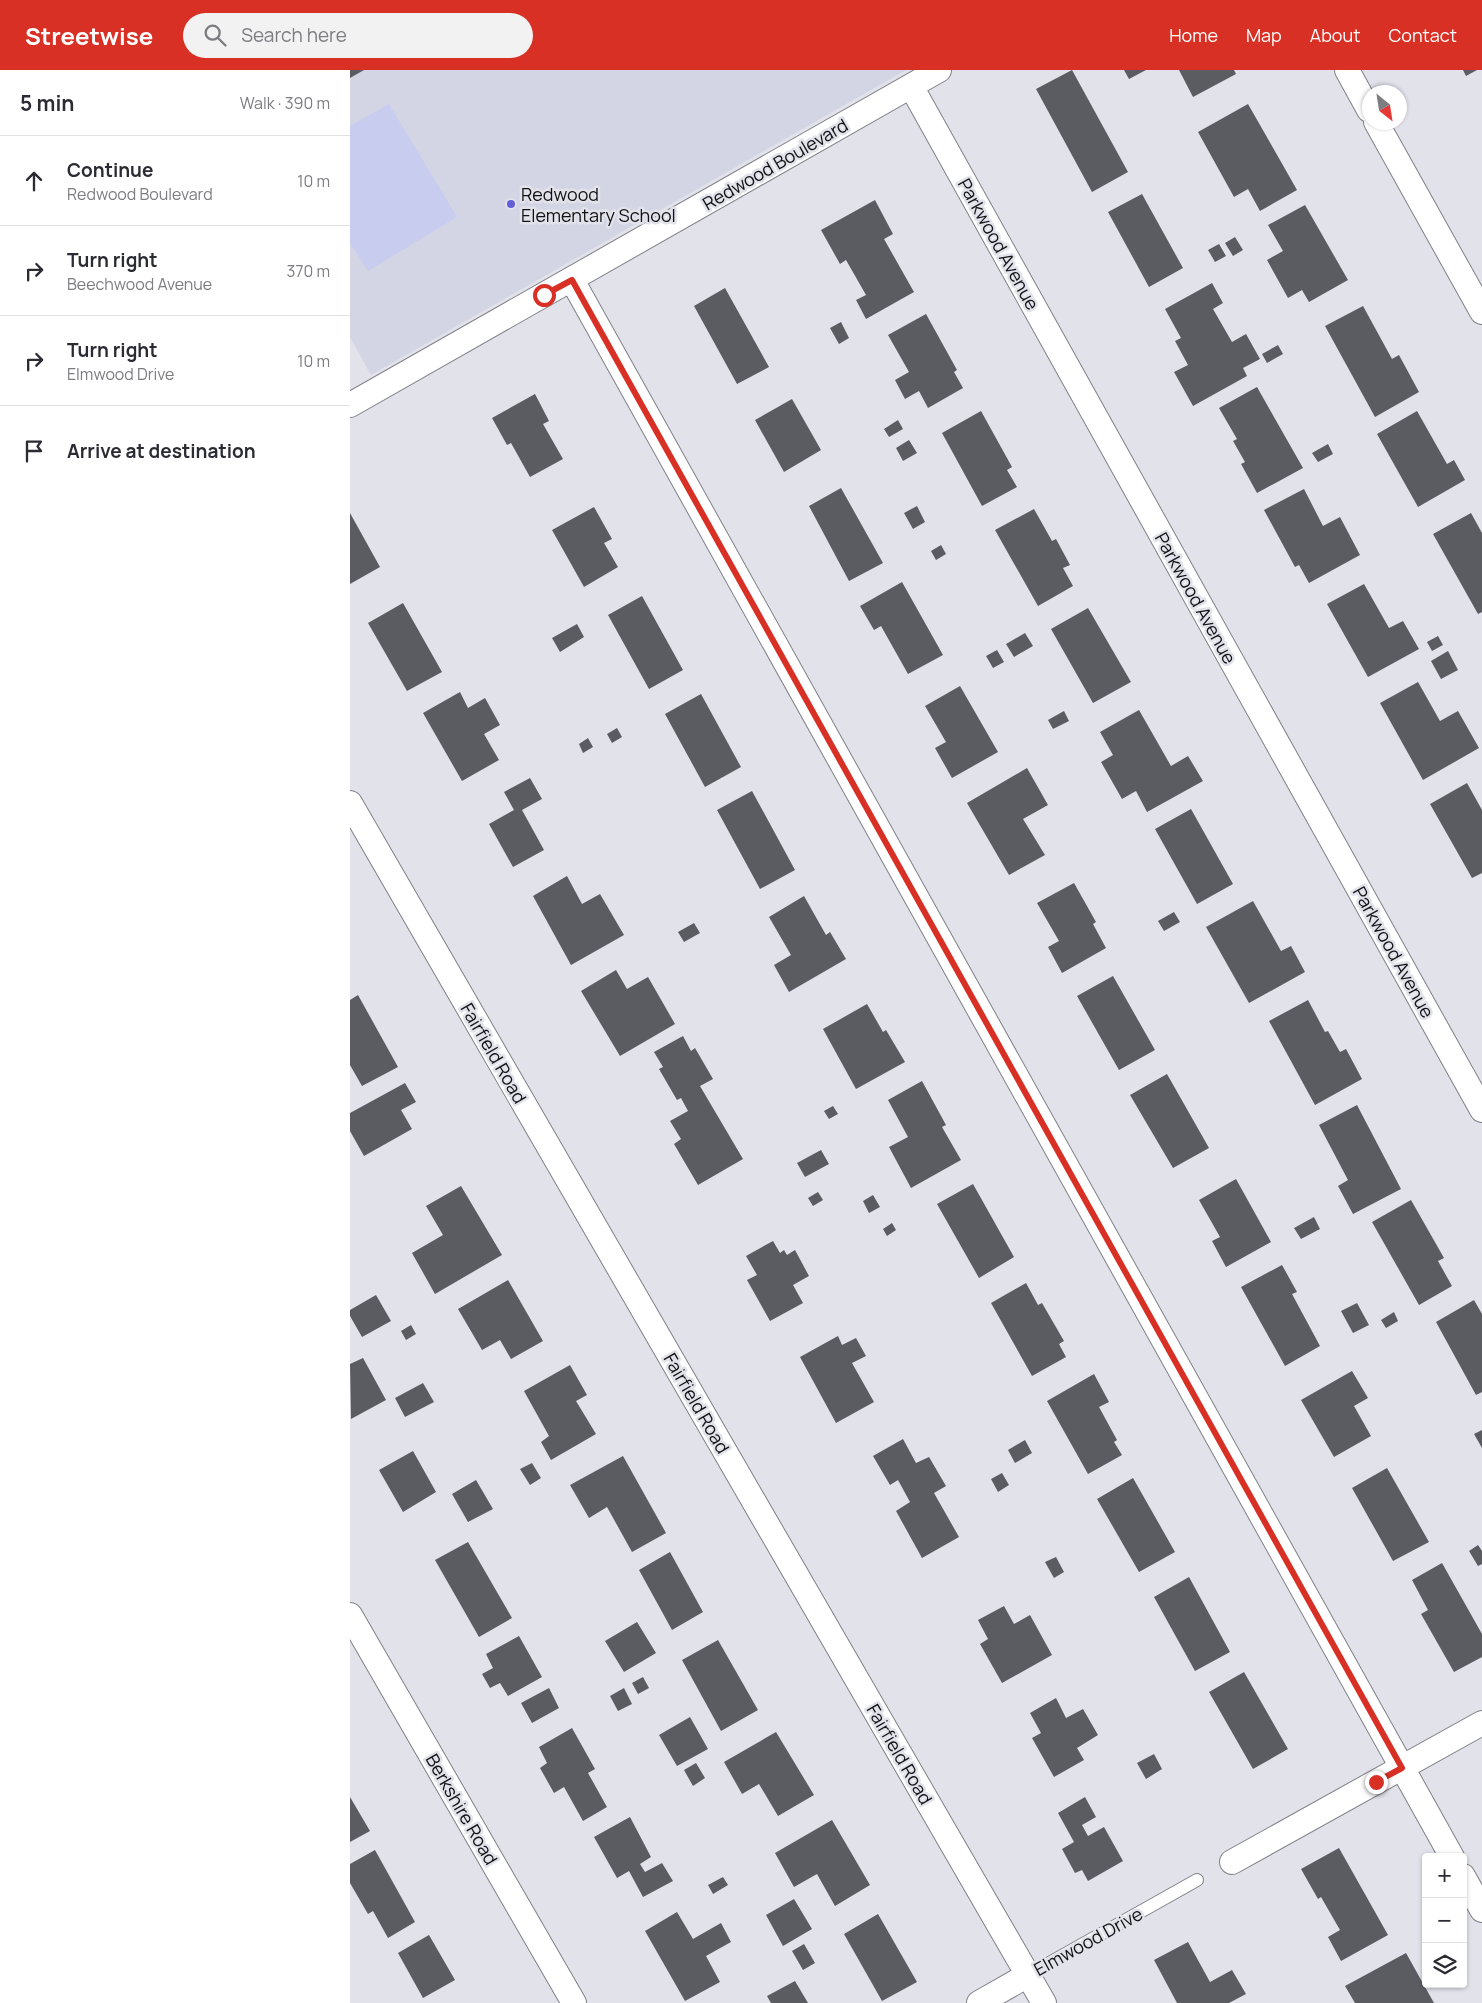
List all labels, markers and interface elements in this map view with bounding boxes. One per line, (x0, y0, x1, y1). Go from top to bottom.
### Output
search box (183, 13, 533, 58)
text: Streetwise (25, 19, 153, 52)
icon: search (201, 21, 229, 49)
text: Search here (241, 22, 347, 48)
text: Home (1169, 23, 1218, 47)
text: Map (1246, 23, 1282, 47)
text: About (1310, 23, 1360, 47)
text: Contact (1388, 23, 1457, 47)
north arrow (1362, 85, 1407, 130)
text: 5 min (20, 89, 74, 117)
text: Walk · 390 m (240, 92, 330, 114)
street label: Redwood Boulevard (698, 113, 852, 215)
text: Continue (67, 157, 153, 183)
icon: ahead (20, 167, 48, 195)
text: 10 m (297, 170, 330, 192)
street label: Parkwood Avenue (953, 174, 1045, 314)
place label: Redwood Elementary School (521, 182, 676, 227)
text: Redwood Boulevard (67, 183, 213, 205)
marker: Redwood Elementary School (505, 198, 517, 210)
text: Turn right (67, 247, 157, 273)
icon: right (20, 257, 48, 285)
text: 370 m (287, 260, 330, 282)
text: Beechwood Avenue (67, 273, 212, 295)
route start (533, 284, 556, 307)
text: Turn right (67, 337, 157, 363)
icon: right (20, 347, 48, 375)
text: 10 m (297, 350, 330, 372)
text: Elmwood Drive (67, 363, 174, 385)
icon: arrive (20, 437, 48, 465)
text: Arrive at destination (67, 438, 256, 464)
street label: Parkwood Avenue (1150, 528, 1242, 668)
street label: Parkwood Avenue (1348, 882, 1440, 1022)
street label: Fairfield Road (456, 999, 532, 1107)
street label: Fairfield Road (659, 1349, 735, 1457)
street label: Fairfield Road (862, 1700, 938, 1808)
street label: Berkshire Road (421, 1749, 503, 1869)
route end (1365, 1771, 1388, 1794)
map controls (1422, 1853, 1467, 1988)
button: + (1422, 1853, 1467, 1898)
button: − (1422, 1898, 1467, 1943)
street label: Elmwood Drive (1029, 1901, 1147, 1981)
button: layers (1422, 1943, 1467, 1988)

